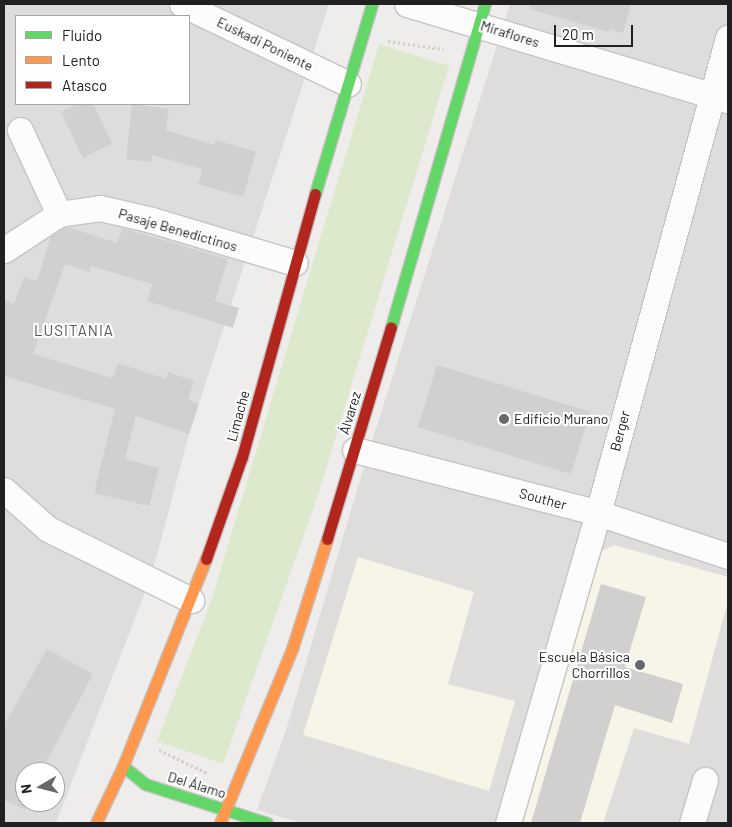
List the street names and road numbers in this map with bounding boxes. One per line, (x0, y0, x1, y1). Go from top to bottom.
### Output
street label: Euskadi Poniente (214, 13, 316, 75)
street label: Miraflores (479, 17, 541, 51)
street label: Pasaje Benedictinos (117, 205, 239, 255)
street label: Limache (223, 388, 253, 444)
street label: Álvarez (336, 389, 364, 437)
street label: Berger (607, 409, 633, 453)
street label: Souther (517, 485, 569, 513)
street label: Del Álamo (166, 768, 228, 802)

